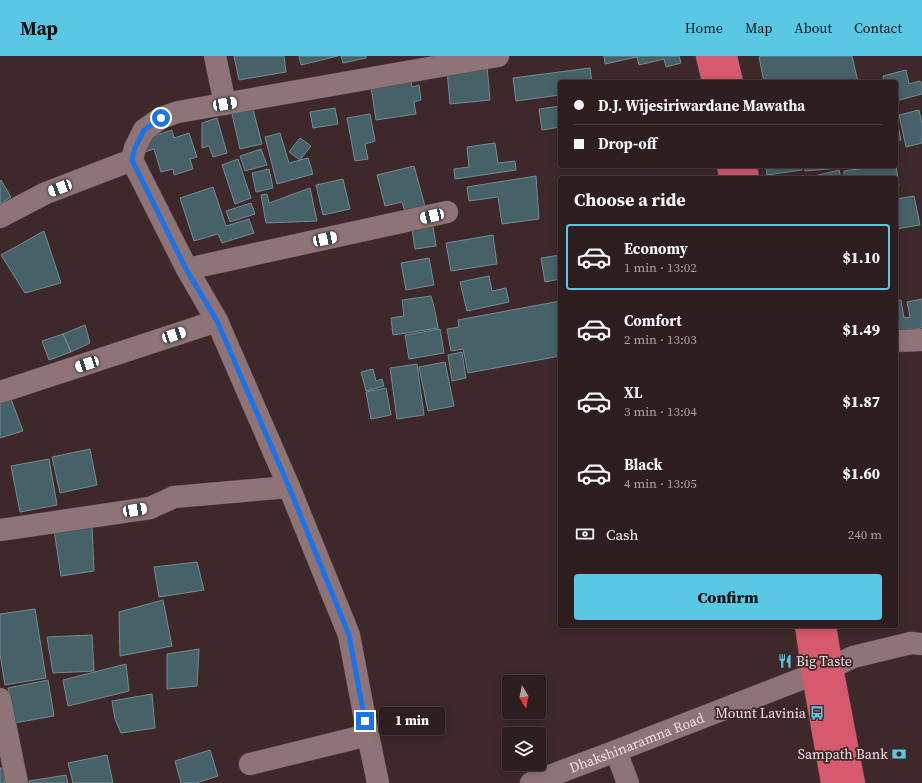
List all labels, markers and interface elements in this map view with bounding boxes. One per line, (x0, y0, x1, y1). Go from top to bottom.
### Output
text: Map (20, 15, 58, 41)
text: Home (685, 18, 723, 38)
text: Map (745, 18, 772, 38)
text: About (794, 18, 832, 38)
text: Contact (854, 18, 902, 38)
text: D.J. Wijesiriwardane Mawatha (598, 95, 805, 116)
car (212, 96, 238, 112)
route start (152, 109, 170, 127)
text: Drop-off (598, 133, 657, 154)
car (47, 178, 73, 198)
text: Choose a ride (574, 187, 686, 212)
car (419, 207, 445, 225)
car (312, 231, 338, 247)
text: Economy (624, 238, 688, 259)
icon: car (576, 239, 612, 275)
text: $1.10 (842, 247, 880, 268)
text: 1 min · 13:02 (624, 259, 697, 276)
text: Comfort (624, 310, 682, 331)
icon: car (576, 311, 612, 347)
text: $1.49 (842, 319, 880, 340)
car (161, 326, 187, 344)
text: 2 min · 13:03 (624, 331, 697, 348)
car (74, 355, 100, 373)
text: XL (624, 382, 643, 403)
icon: car (576, 383, 612, 419)
text: $1.87 (842, 391, 880, 412)
text: 3 min · 13:04 (624, 403, 697, 420)
text: Black (624, 454, 663, 475)
icon: car (576, 455, 612, 491)
text: $1.60 (842, 463, 880, 484)
text: 4 min · 13:05 (624, 475, 697, 492)
car (122, 502, 148, 518)
icon: cash (574, 523, 596, 545)
text: Cash (606, 524, 638, 545)
text: 240 m (848, 526, 882, 543)
button: Confirm (574, 574, 882, 620)
place label: Big Taste (796, 651, 852, 671)
restaurant icon: Big Taste (777, 653, 793, 669)
north arrow (502, 675, 546, 719)
map controls (502, 675, 546, 771)
place label: Mount Lavinia (716, 703, 807, 723)
bus stop icon: Mount Lavinia (809, 705, 825, 721)
callout: 1 min (379, 707, 445, 735)
street label: Dhakshinaramna Road (566, 708, 707, 778)
route end (356, 712, 374, 730)
text: 1 min (395, 712, 429, 729)
button: layers (502, 727, 546, 771)
place label: Sampath Bank (798, 744, 888, 764)
bank icon: Sampath Bank (891, 746, 907, 762)

